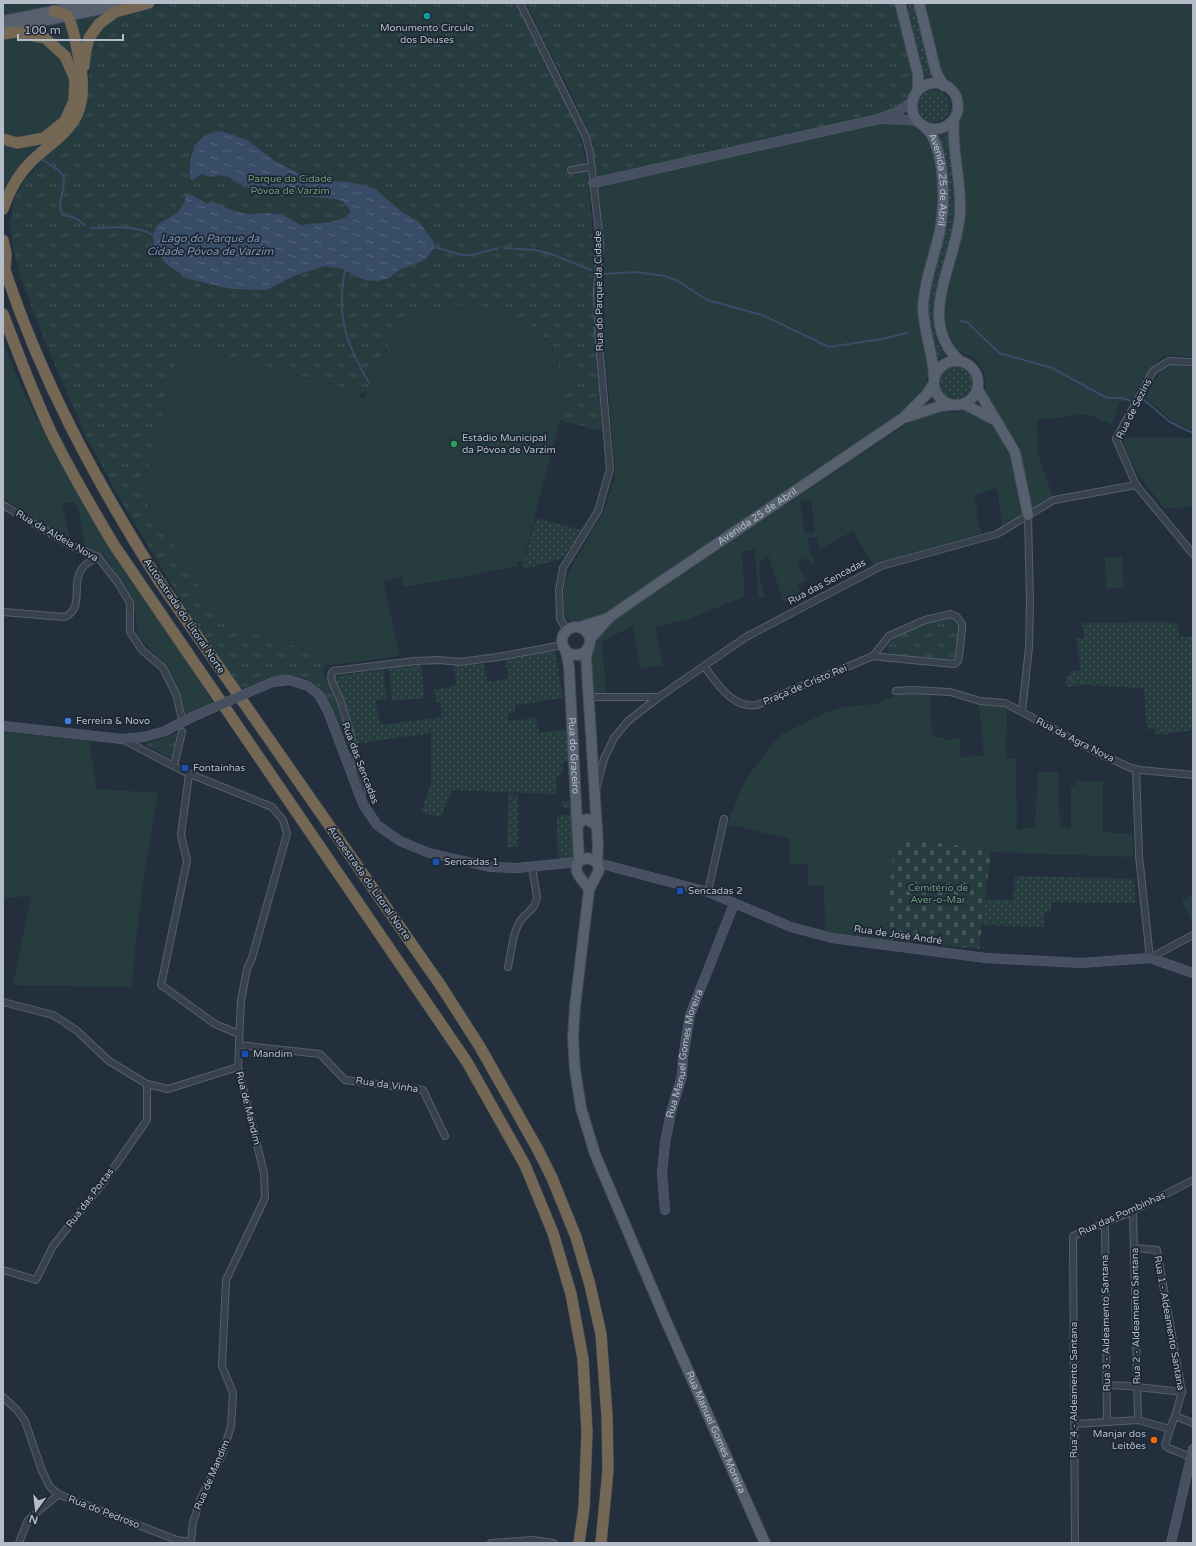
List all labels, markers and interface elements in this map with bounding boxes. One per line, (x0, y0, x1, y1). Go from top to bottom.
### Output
marker: Monumento Circulo dos Deuses (422, 11, 432, 21)
scale bar (18, 16, 123, 42)
place label: Monumento Circulo dos Deuses (380, 22, 474, 46)
text: 100 m (24, 23, 61, 37)
street label: Avenida 25 de Abril (926, 131, 949, 227)
park label: Parque da Cidade Póvoa de Varzim (248, 173, 332, 197)
street label: Rua do Parque da Cidade (592, 230, 606, 351)
water label: Lago do Parque da Cidade Póvoa de Varzim (147, 232, 274, 258)
street label: Rua de Sezins (1114, 377, 1154, 441)
place label: Estádio Municipal da Póvoa de Varzim (462, 432, 556, 456)
marker: Estádio Municipal da Póvoa de Varzim (449, 439, 459, 449)
street label: Avenida 25 de Abril (715, 485, 799, 548)
street label: Rua da Aldeia Nova (14, 507, 100, 565)
street label: Autoestrada do Litoral Norte (141, 556, 227, 676)
street label: Rua das Sencadas (786, 556, 868, 608)
street label: Praça de Cristo Rei (761, 662, 849, 708)
place label: Ferreira & Novo (76, 715, 150, 727)
street label: Rua da Agra Nova (1034, 715, 1116, 765)
marker: Ferreira & Novo (63, 716, 73, 726)
street label: Rua do Graceiro (566, 717, 582, 794)
street label: Rua das Sencadas (339, 721, 381, 806)
place label: Fontainhas (193, 762, 245, 774)
marker: Fontainhas (180, 763, 190, 773)
street label: Autoestrada do Litoral Norte (325, 824, 413, 943)
place label: Sencadas 1 (444, 856, 498, 868)
marker: Sencadas 1 (431, 857, 441, 867)
park label: Cemitério de Aver-o-Mar (908, 882, 969, 906)
place label: Sencadas 2 (688, 885, 742, 897)
marker: Sencadas 2 (675, 886, 685, 896)
street label: Rua de José André (853, 923, 943, 947)
street label: Rua Manuel Gomes Moreira (664, 987, 706, 1119)
place label: Mandim (253, 1048, 292, 1060)
marker: Mandim (240, 1049, 250, 1059)
street label: Rua de Mandim (233, 1070, 263, 1146)
street label: Rua da Vinha (355, 1075, 419, 1095)
street label: Rua das Portas (64, 1166, 116, 1230)
street label: Rua das Pombinhas (1077, 1189, 1168, 1239)
street label: Rua 2 - Aldeamento Santana (1129, 1248, 1143, 1384)
street label: Rua 3 - Aldeamento Santana (1099, 1255, 1113, 1391)
street label: Rua 1 - Aldeamento Santana (1151, 1255, 1187, 1391)
street label: Rua 4 - Aldeamento Santana (1068, 1322, 1080, 1458)
street label: Rua Manuel Gomes Moreira (683, 1369, 748, 1495)
place label: Manjar dos Leitões (1093, 1428, 1146, 1452)
marker: Manjar dos Leitões (1149, 1435, 1159, 1445)
street label: Rua de Mandim (192, 1438, 232, 1512)
north arrow (16, 1490, 56, 1530)
street label: Rua do Pedroso (67, 1493, 141, 1531)
text: N (28, 1512, 39, 1527)

